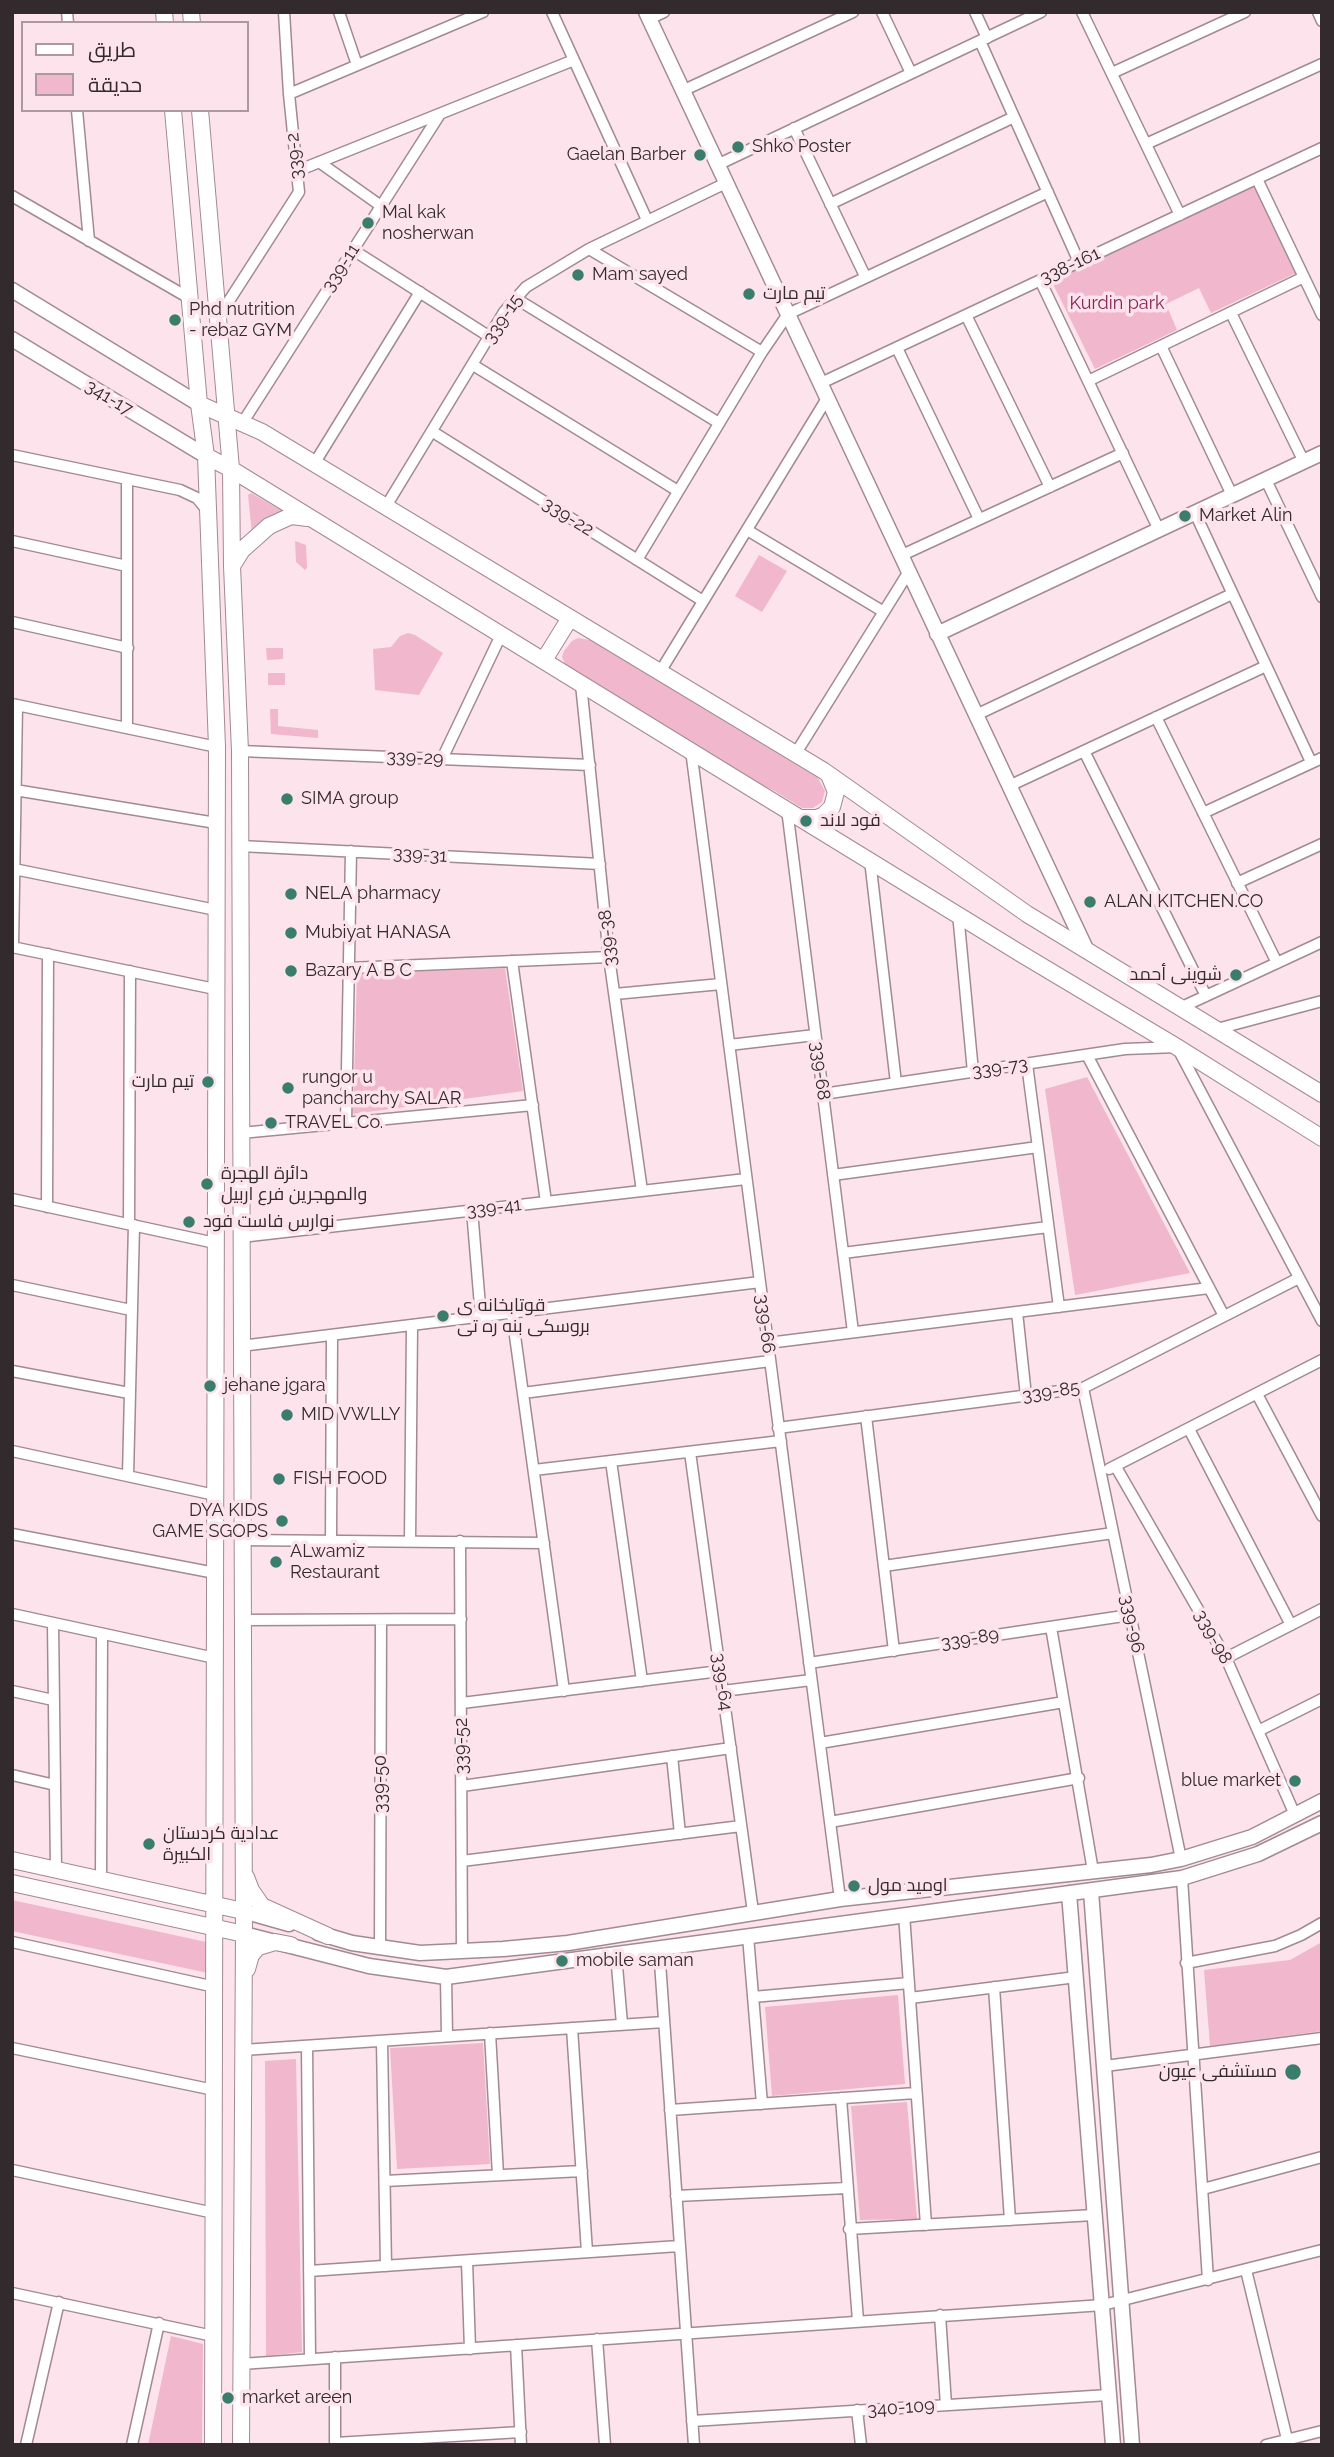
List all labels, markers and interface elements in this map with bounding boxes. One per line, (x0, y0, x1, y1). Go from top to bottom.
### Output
legend (21, 21, 248, 112)
text: طريق (88, 37, 136, 62)
text: حديقة (88, 72, 142, 97)
street label: 339-2 (282, 132, 308, 180)
place label: Shko Poster (752, 136, 851, 158)
marker: Shko Poster (730, 139, 746, 155)
place label: Gaelan Barber (567, 144, 686, 166)
marker: Gaelan Barber (692, 147, 708, 163)
place label: Mal kak nosherwan (382, 202, 474, 244)
marker: Mal kak nosherwan (360, 215, 376, 231)
street label: 339-11 (318, 240, 364, 296)
street label: 338-161 (1037, 243, 1103, 289)
place label: Mam sayed (592, 264, 688, 286)
marker: Mam sayed (570, 267, 586, 283)
place label: تيم مارت (763, 283, 825, 305)
marker: تيم مارت (741, 286, 757, 302)
street label: 339-15 (479, 290, 527, 348)
park label: Kurdin park (1070, 293, 1164, 315)
place label: Phd nutrition - rebaz GYM (189, 299, 295, 342)
marker: Phd nutrition - rebaz GYM (167, 312, 183, 328)
street label: 341-17 (81, 375, 137, 421)
street label: 339-22 (539, 493, 597, 541)
place label: Market Alin (1199, 505, 1292, 527)
marker: Market Alin (1177, 508, 1193, 524)
street label: 339-29 (386, 746, 444, 770)
place label: SIMA group (301, 788, 399, 810)
marker: SIMA group (279, 791, 295, 807)
place label: فود لاند (820, 810, 881, 832)
marker: فود لاند (798, 813, 814, 829)
street label: 339-31 (392, 843, 448, 867)
place label: NELA pharmacy (305, 883, 441, 905)
marker: NELA pharmacy (283, 886, 299, 902)
place label: ALAN KITCHEN.CO (1104, 891, 1263, 913)
marker: ALAN KITCHEN.CO (1082, 894, 1098, 910)
street label: 339-38 (594, 909, 622, 967)
place label: Mubiyat HANASA (305, 922, 451, 944)
marker: Mubiyat HANASA (283, 925, 299, 941)
place label: Bazary A B C (305, 960, 412, 982)
marker: Bazary A B C (283, 963, 299, 979)
place label: شوینی أحمد (1129, 964, 1222, 986)
marker: شوینی أحمد (1228, 967, 1244, 983)
street label: 339-68 (806, 1040, 834, 1102)
street label: 339-73 (971, 1053, 1029, 1083)
place label: rungor u pancharchy SALAR (302, 1067, 461, 1110)
place label: تیم مارت (132, 1071, 194, 1093)
marker: تیم مارت (200, 1074, 216, 1090)
marker: rungor u pancharchy SALAR (280, 1080, 296, 1096)
place label: TRAVEL Co. (285, 1112, 383, 1134)
marker: TRAVEL Co. (263, 1115, 279, 1131)
place label: دائرة الهجرة والمهجرين فرع اربيل (221, 1163, 367, 1206)
marker: دائرة الهجرة والمهجرين فرع اربيل (199, 1176, 215, 1192)
street label: 339-41 (465, 1194, 523, 1222)
place label: نوارس فاست فود (203, 1211, 335, 1233)
marker: نوارس فاست فود (181, 1214, 197, 1230)
street label: 339-66 (751, 1293, 779, 1355)
place label: قوتابخانه ى بروسكى بنه ره تى (457, 1295, 590, 1338)
marker: قوتابخانه ى بروسكى بنه ره تى (435, 1308, 451, 1324)
place label: jehane jgara (224, 1375, 326, 1397)
street label: 339-85 (1021, 1377, 1081, 1407)
marker: jehane jgara (202, 1378, 218, 1394)
place label: MID VWLLY (301, 1404, 400, 1426)
marker: MID VWLLY (279, 1407, 295, 1423)
place label: FISH FOOD (293, 1468, 387, 1490)
marker: FISH FOOD (271, 1471, 287, 1487)
place label: DYA KIDS GAME SGOPS (152, 1500, 268, 1542)
marker: DYA KIDS GAME SGOPS (274, 1513, 290, 1529)
place label: ALwamiz Restaurant (290, 1541, 380, 1584)
marker: ALwamiz Restaurant (268, 1554, 284, 1570)
street label: 339-96 (1115, 1593, 1149, 1655)
street label: 339-98 (1189, 1606, 1237, 1668)
street label: 339-89 (939, 1624, 1001, 1654)
street label: 339-64 (707, 1652, 737, 1712)
street label: 339-52 (451, 1718, 473, 1774)
street label: 339-50 (370, 1755, 392, 1813)
place label: blue market (1181, 1770, 1281, 1792)
marker: blue market (1287, 1773, 1303, 1789)
place label: عدادية كردستان الكبيرة (163, 1823, 279, 1866)
marker: عدادية كردستان الكبيرة (141, 1836, 157, 1852)
place label: اوميد مول (868, 1875, 948, 1897)
marker: اوميد مول (846, 1878, 862, 1894)
place label: mobile saman (576, 1950, 694, 1972)
marker: mobile saman (554, 1953, 570, 1969)
place label: مستشفى عيون (1159, 2061, 1277, 2083)
marker: مستشفى عيون (1283, 2062, 1303, 2082)
place label: market areen (242, 2387, 352, 2409)
marker: market areen (220, 2390, 236, 2406)
street label: 340-109 (867, 2395, 935, 2421)

